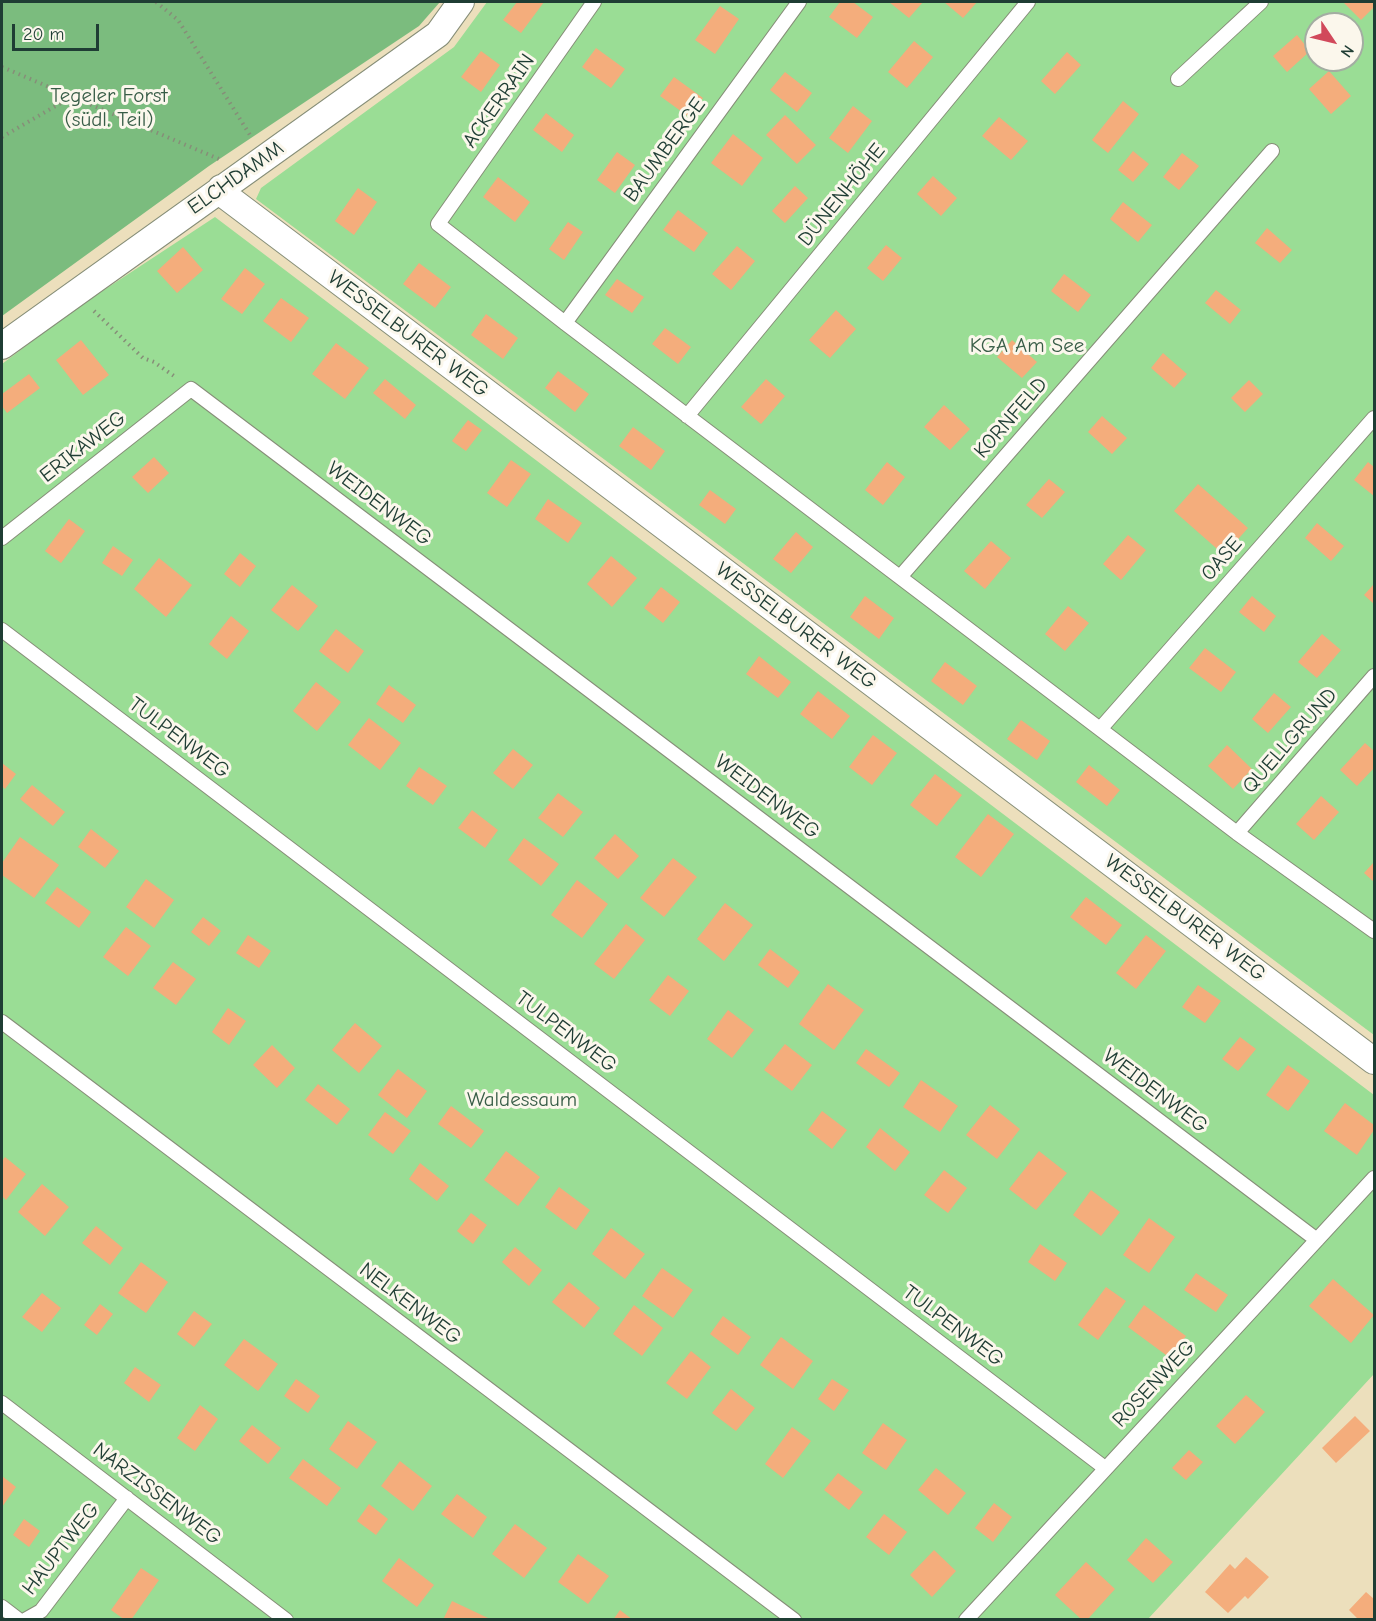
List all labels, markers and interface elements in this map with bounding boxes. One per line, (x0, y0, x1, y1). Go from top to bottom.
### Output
scale bar (15, 12, 102, 50)
north arrow (1304, 12, 1364, 72)
text: 20 m (23, 24, 64, 45)
text: N (1337, 42, 1357, 61)
street label: ACKERRAIN (457, 49, 541, 153)
park label: Tegeler Forst (südl. Teil) (50, 83, 168, 133)
street label: BAUMBERGE (619, 93, 711, 207)
street label: ELCHDAMM (183, 136, 289, 220)
street label: DÜNENHÖHE (793, 139, 891, 251)
street label: WESSELBURER WEG (322, 265, 494, 403)
park label: KGA Am See (970, 333, 1084, 359)
street label: KORNFELD (969, 372, 1053, 464)
street label: ERIKAWEG (35, 406, 131, 488)
street label: WEIDENWEG (322, 456, 436, 552)
street label: OASE (1196, 532, 1248, 586)
street label: WESSELBURER WEG (710, 557, 882, 695)
street label: QUELLGRUND (1237, 683, 1343, 799)
street label: TULPENWEG (124, 692, 234, 784)
street label: WEIDENWEG (710, 749, 824, 845)
street label: WESSELBURER WEG (1099, 849, 1271, 987)
street label: TULPENWEG (511, 986, 621, 1078)
street label: WEIDENWEG (1098, 1043, 1212, 1139)
park label: Waldessaum (467, 1087, 577, 1113)
street label: NELKENWEG (354, 1258, 466, 1350)
street label: TULPENWEG (898, 1280, 1008, 1372)
street label: ROSENWEG (1107, 1335, 1201, 1433)
street label: NARZISSENWEG (88, 1437, 226, 1551)
street label: HAUPTWEG (17, 1498, 105, 1600)

